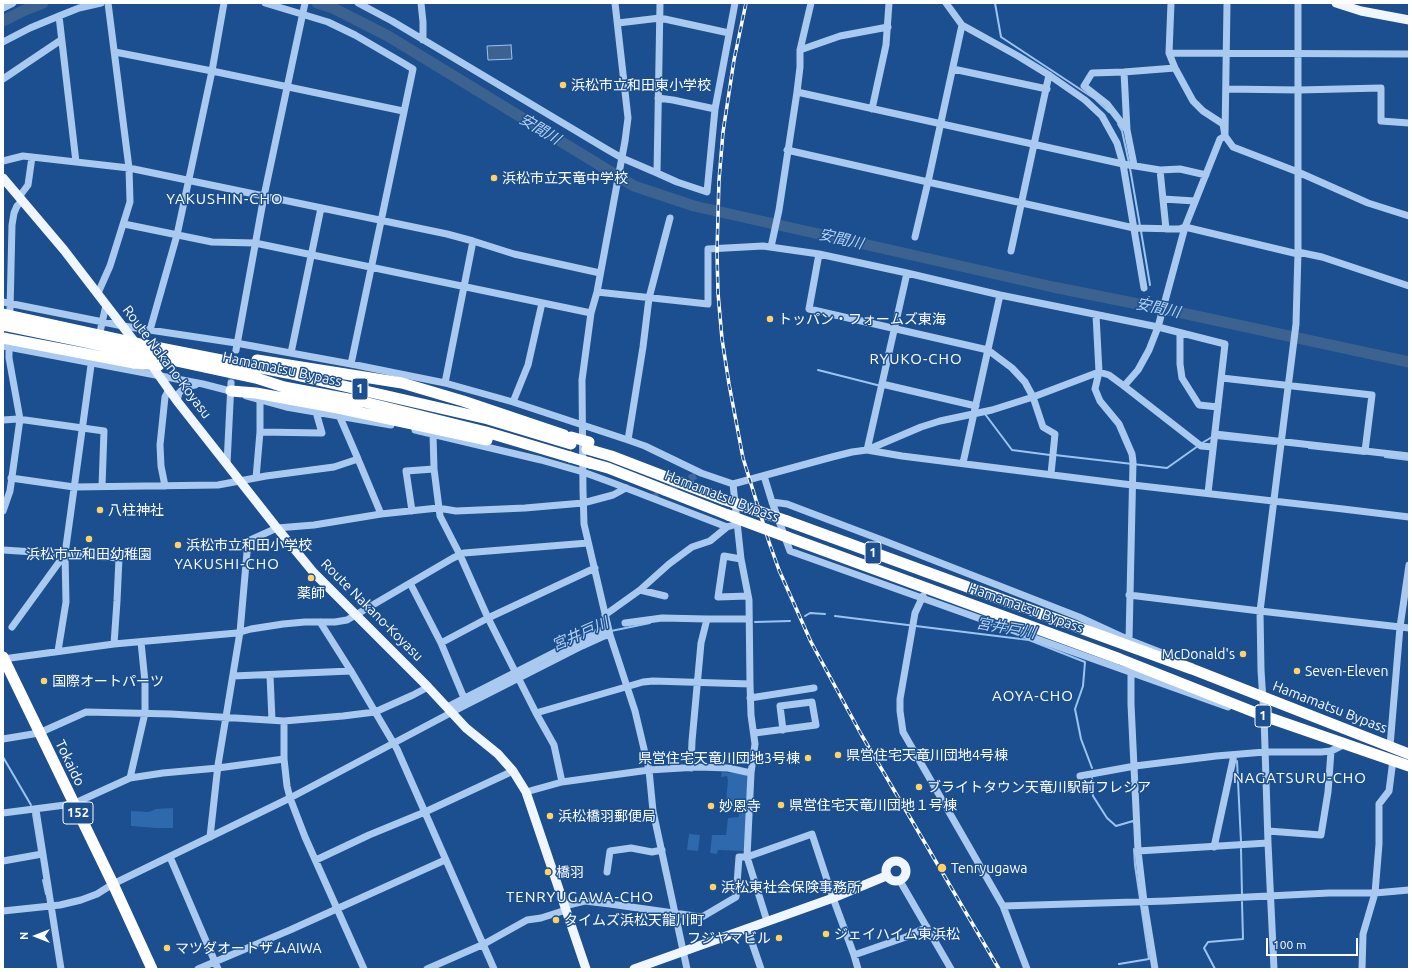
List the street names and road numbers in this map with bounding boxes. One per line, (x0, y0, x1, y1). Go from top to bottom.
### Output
street label: Route Nakano-Koyasu (119, 302, 215, 422)
street label: Hamamatsu Bypass (221, 348, 343, 390)
road number: 1 (352, 378, 368, 400)
street label: Hamamatsu Bypass (662, 466, 782, 526)
road number: 1 (865, 542, 881, 564)
street label: Route Nakano-Koyasu (317, 555, 427, 665)
street label: Hamamatsu Bypass (966, 579, 1086, 637)
street label: Hamamatsu Bypass (1270, 677, 1390, 737)
road number: 1 (1255, 705, 1271, 727)
street label: Tokaido (52, 737, 88, 789)
road number: 152 (63, 802, 93, 824)

